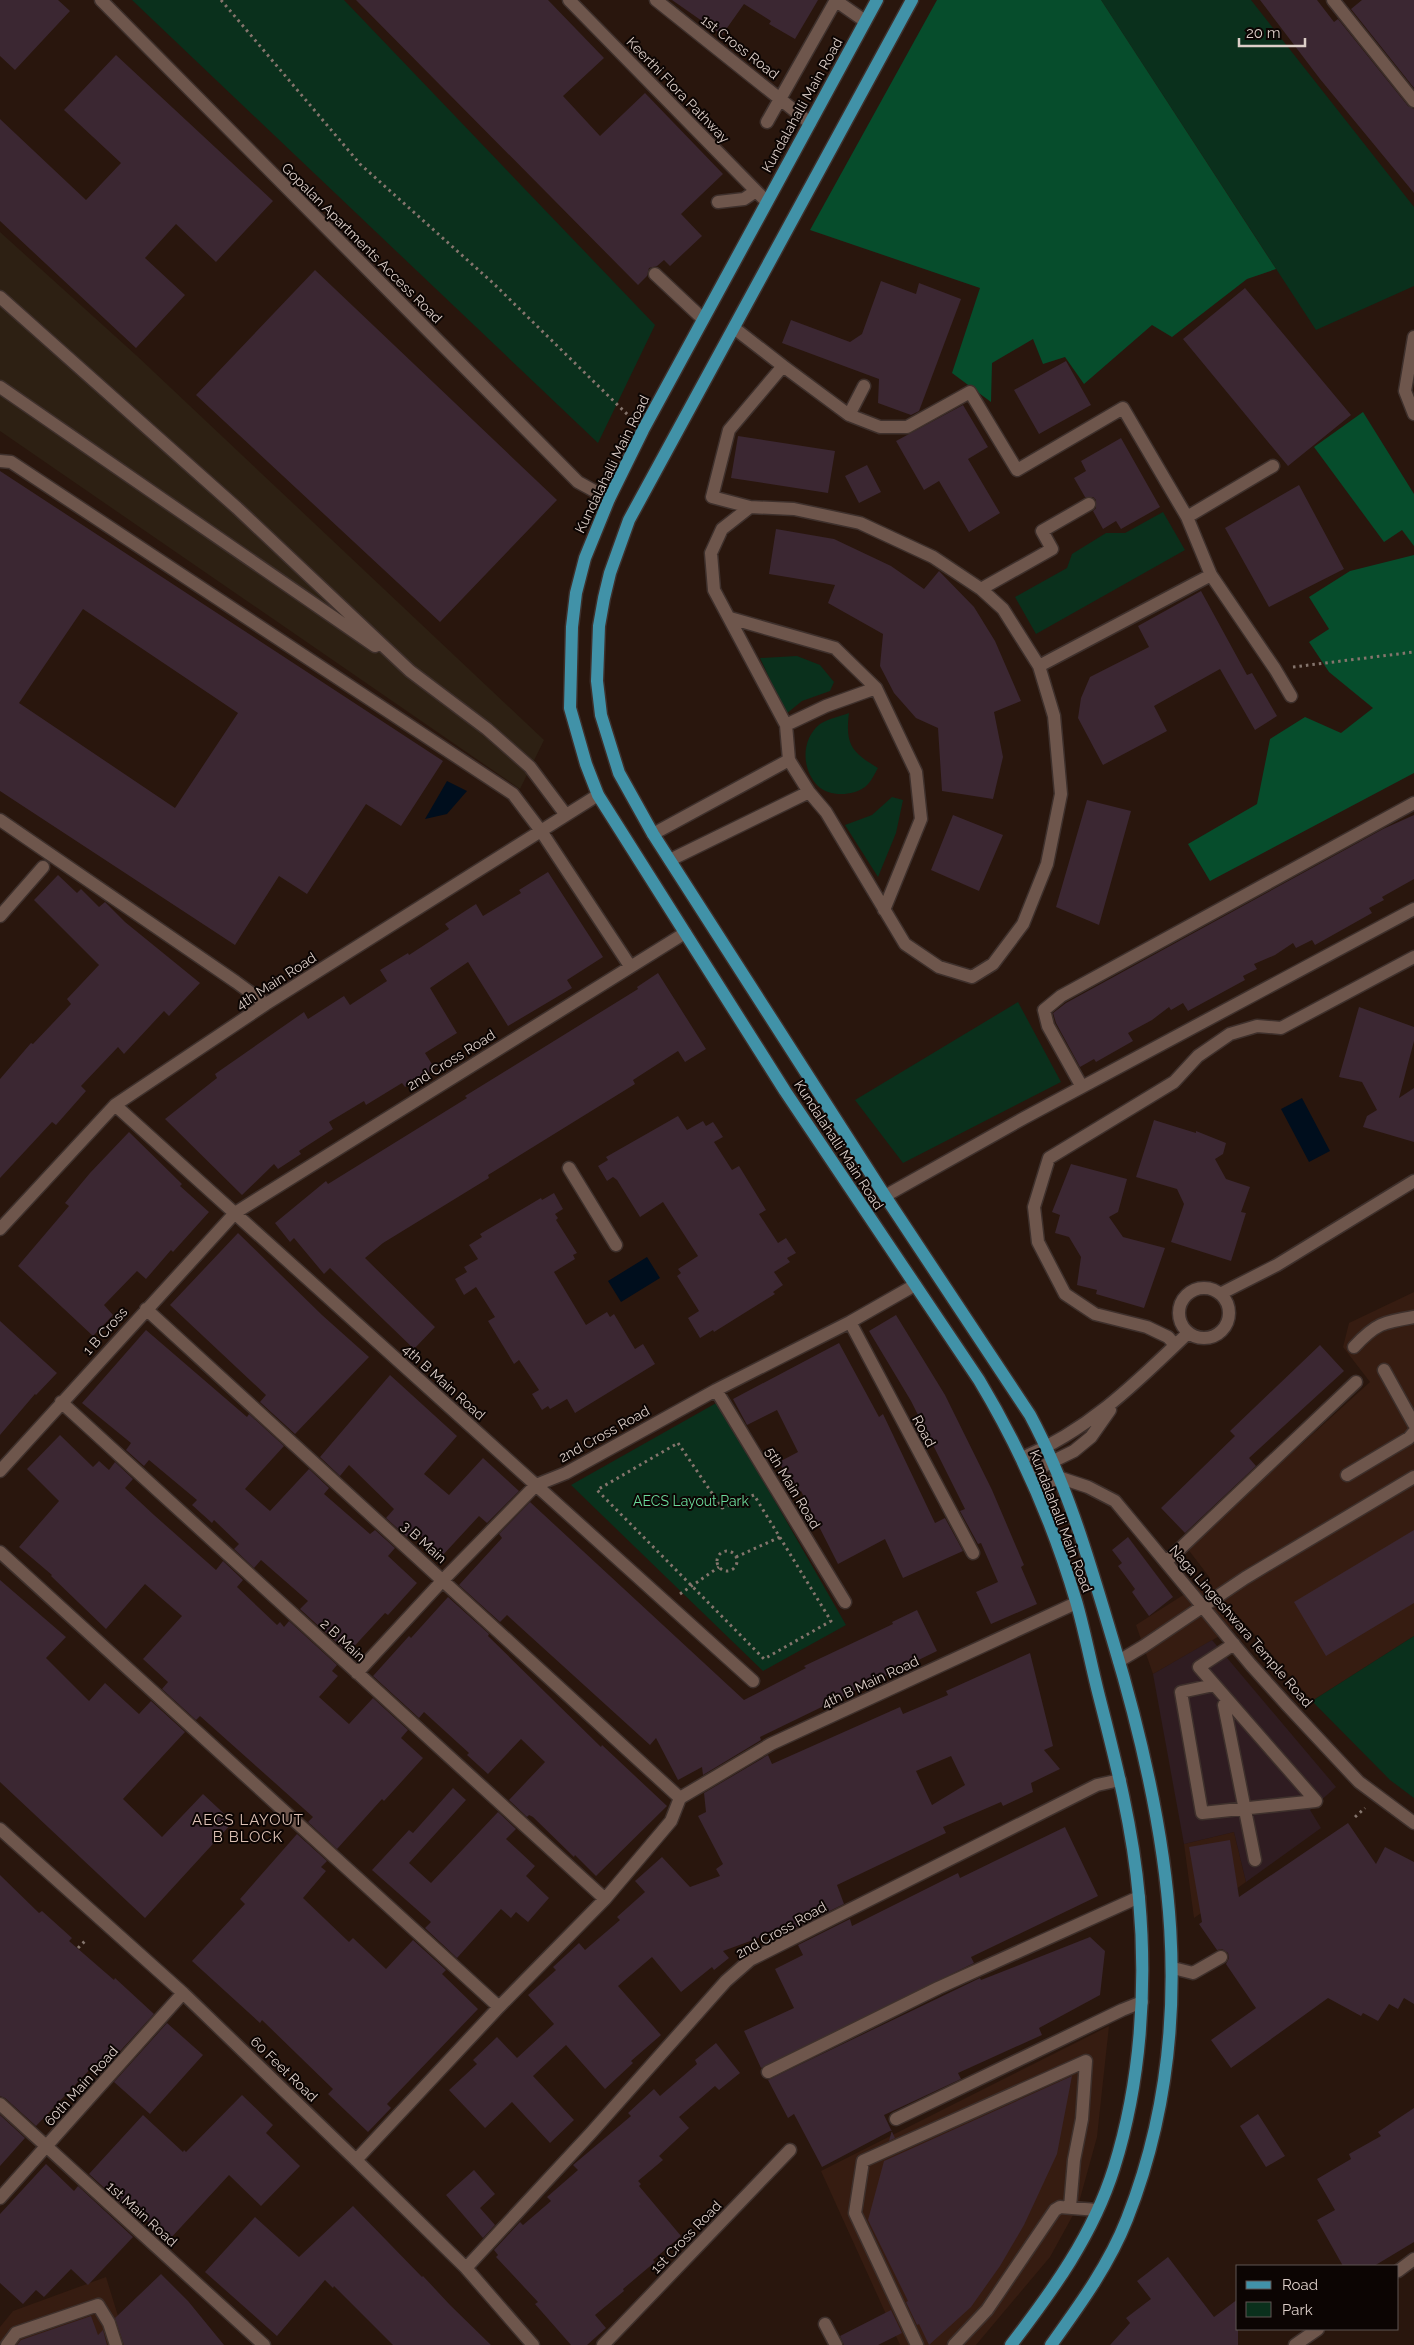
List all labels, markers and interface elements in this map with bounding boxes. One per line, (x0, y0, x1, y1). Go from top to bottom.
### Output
street label: 1st Cross Road (698, 12, 782, 82)
scale bar (1239, 15, 1305, 47)
text: 20 m (1246, 24, 1281, 42)
street label: Keerthi Flora Pathway (623, 34, 733, 147)
street label: Kundalahalli Main Road (758, 35, 846, 175)
street label: Gopalan Apartments Access Road (279, 160, 445, 326)
street label: Kundalahalli Main Road (572, 393, 652, 535)
street label: 4th Main Road (233, 949, 319, 1013)
street label: 2nd Cross Road (404, 1026, 498, 1094)
street label: Kundalahalli Main Road (791, 1077, 887, 1213)
street label: 1 B Cross (79, 1304, 131, 1358)
street label: 4th B Main Road (400, 1341, 488, 1423)
street label: 2nd Cross Road (556, 1403, 652, 1465)
street label: Road (909, 1412, 939, 1450)
street label: 5th Main Road (762, 1444, 824, 1532)
street label: Kundalahalli Main Road (1026, 1448, 1096, 1594)
park label: AECS Layout Park (633, 1493, 750, 1509)
street label: 3 B Main (398, 1518, 450, 1566)
street label: Naga Lingeshwara Temple Road (1166, 1542, 1316, 1710)
street label: 2 B Main (318, 1615, 368, 1665)
street label: 4th B Main Road (819, 1653, 921, 1711)
district label: AECS LAYOUT B BLOCK (192, 1811, 304, 1846)
street label: 2nd Cross Road (733, 1899, 829, 1961)
street label: 60 Feet Road (247, 2033, 321, 2105)
street label: 60th Main Road (41, 2043, 121, 2129)
street label: 1st Main Road (103, 2178, 181, 2250)
street label: 1st Cross Road (647, 2198, 725, 2276)
legend (1236, 2265, 1399, 2330)
text: Road (1282, 2276, 1318, 2294)
text: Park (1282, 2301, 1313, 2319)

